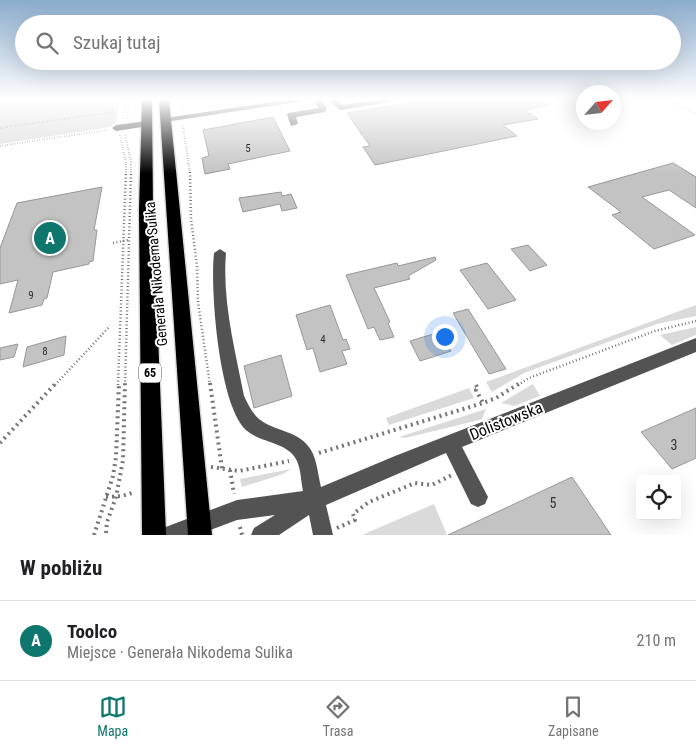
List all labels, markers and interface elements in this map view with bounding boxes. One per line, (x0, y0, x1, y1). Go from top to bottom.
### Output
search box (15, 15, 681, 70)
icon: search (33, 29, 61, 57)
text: Szukaj tutaj (73, 31, 160, 54)
north arrow (576, 85, 621, 130)
house number: 5 (245, 142, 251, 155)
street label: Generała Nikodema Sulika (142, 201, 170, 347)
pin: A (34, 219, 66, 257)
house number: 9 (28, 289, 34, 302)
your location (432, 324, 458, 350)
house number: 4 (320, 333, 326, 346)
house number: 8 (42, 345, 48, 358)
road number: 65 (139, 363, 161, 382)
street label: Dolistowska (467, 398, 545, 444)
house number: 3 (671, 437, 677, 453)
map controls (636, 475, 681, 520)
button: locate (636, 475, 681, 520)
house number: 5 (550, 495, 557, 511)
text: W pobliżu (20, 556, 102, 580)
text: Toolco (67, 620, 117, 643)
text: A (31, 631, 41, 650)
text: 210 m (637, 631, 676, 650)
text: Miejsce · Generała Nikodema Sulika (67, 643, 293, 662)
tab: Mapa (97, 693, 128, 739)
tab: Trasa (323, 693, 353, 739)
tab: Zapisane (548, 693, 599, 739)

